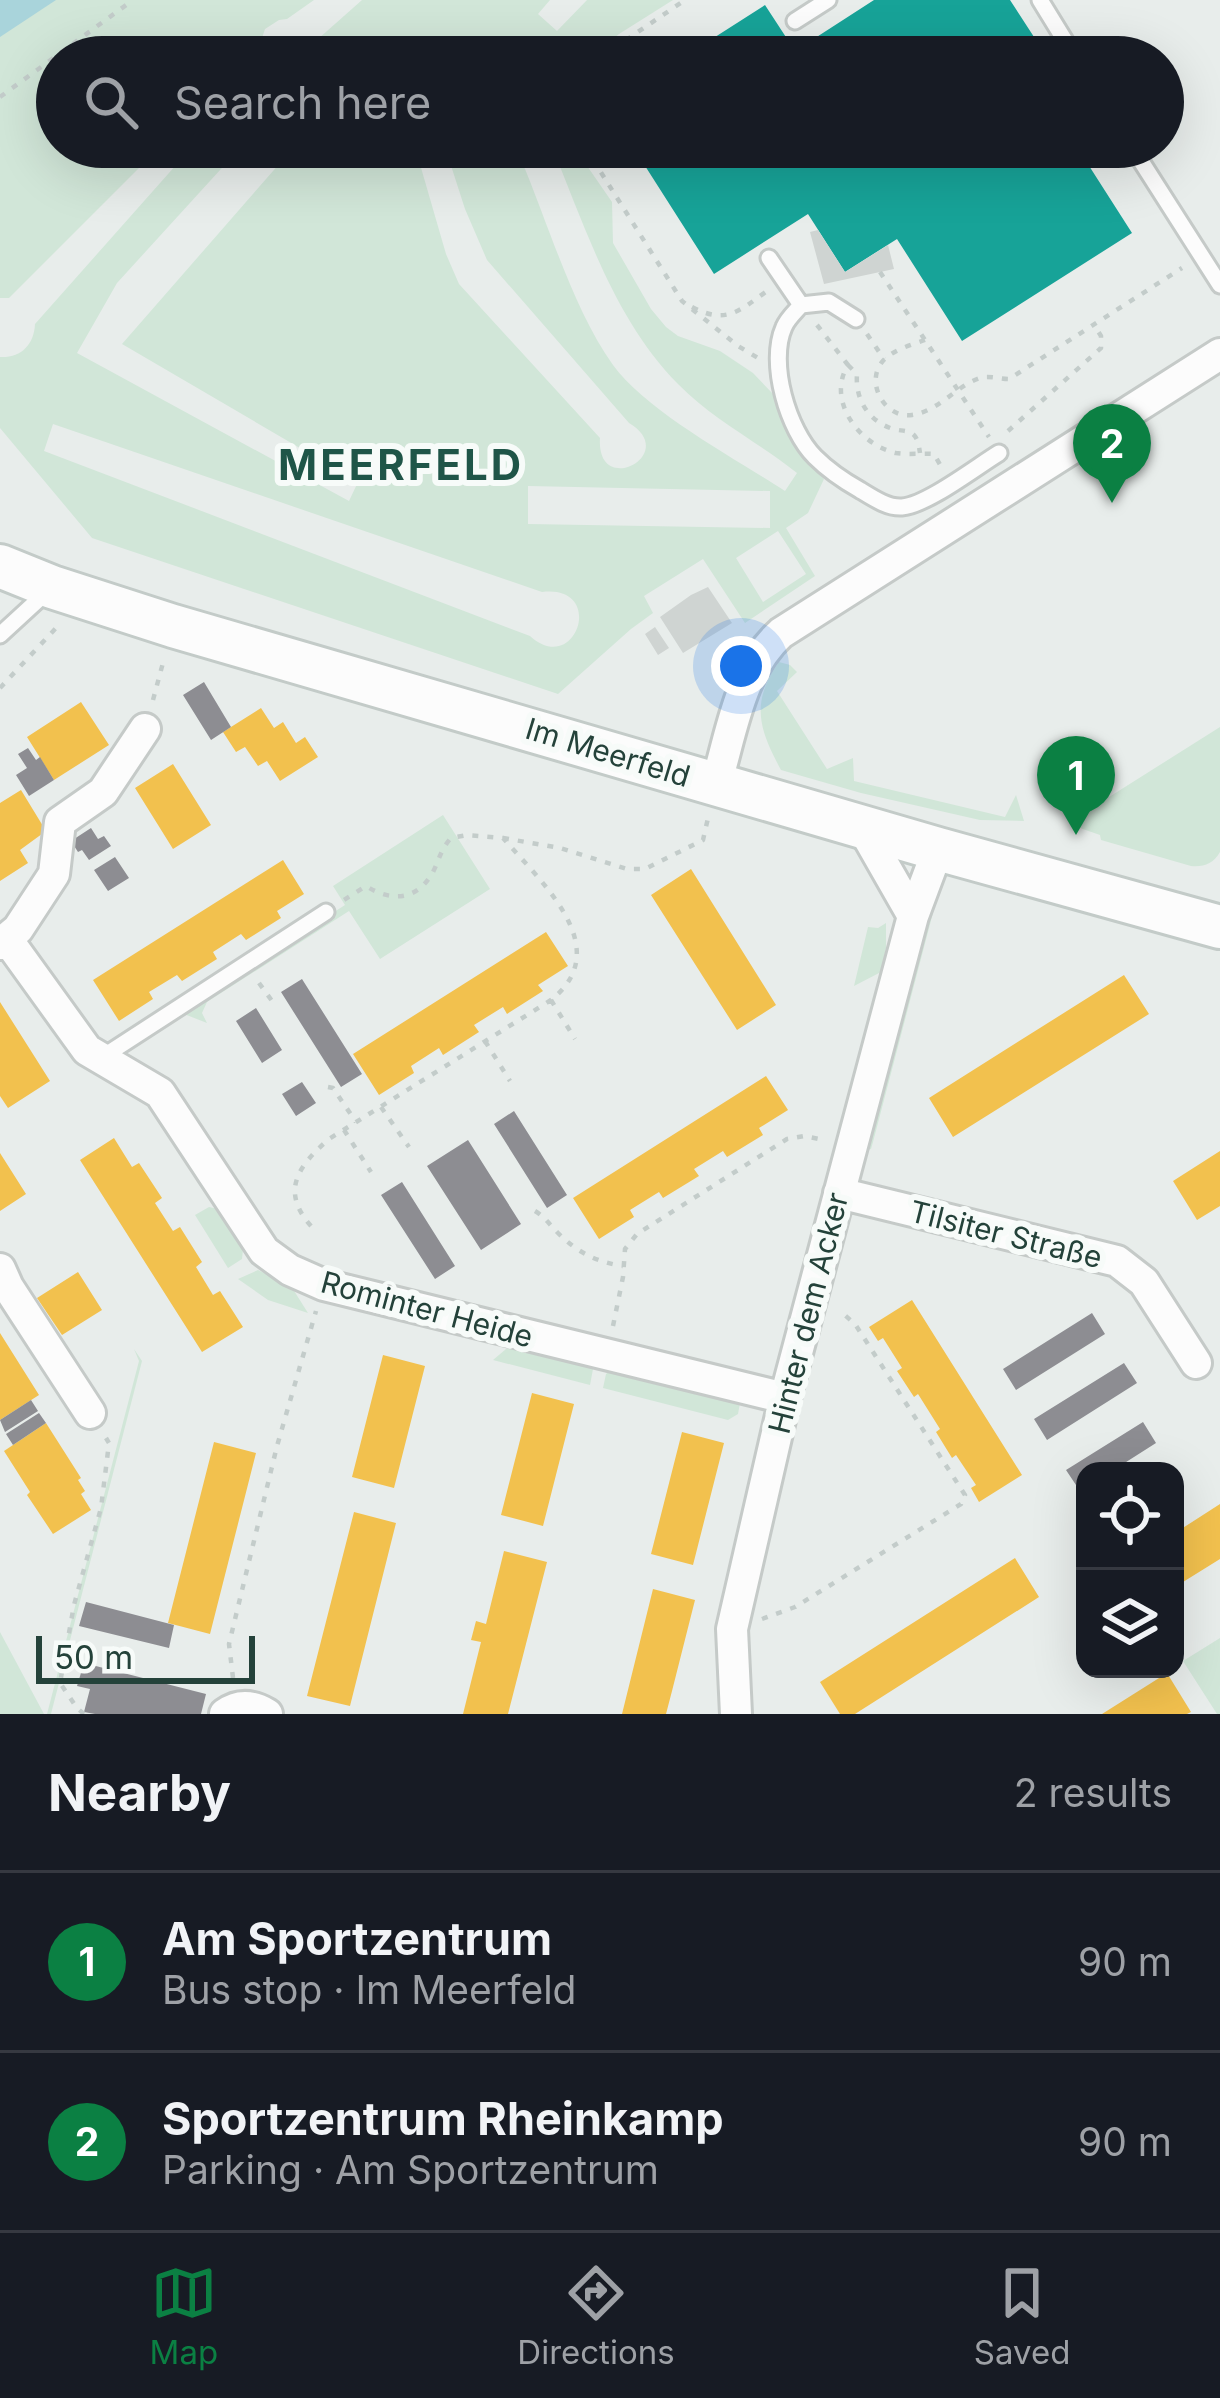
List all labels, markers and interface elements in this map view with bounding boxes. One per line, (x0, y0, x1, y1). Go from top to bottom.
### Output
search box (36, 36, 1184, 168)
icon: search (78, 69, 144, 135)
text: Search here (174, 75, 431, 130)
pin: 2 (1073, 404, 1151, 503)
district label: MEERFELD (278, 439, 524, 490)
your location (711, 636, 771, 696)
street label: Im Meerfeld (521, 710, 695, 794)
pin: 1 (1037, 736, 1115, 835)
street label: Hinter dem Acker (761, 1189, 855, 1437)
street label: Tilsiter Straße (906, 1193, 1106, 1275)
street label: Rominter Heide (317, 1263, 537, 1355)
map controls (1076, 1462, 1184, 1678)
button: locate (1076, 1462, 1184, 1570)
button: layers (1076, 1570, 1184, 1678)
scale bar (36, 1630, 255, 1683)
text: 50 m (54, 1637, 133, 1677)
text: Nearby (48, 1762, 231, 1823)
text: 2 results (1014, 1769, 1172, 1816)
text: Am Sportzentrum (162, 1911, 552, 1966)
text: 1 (79, 1938, 95, 1985)
text: 90 m (1078, 1938, 1172, 1985)
text: Bus stop · Im Meerfeld (162, 1966, 577, 2013)
text: Sportzentrum Rheinkamp (162, 2091, 724, 2146)
text: 2 (75, 2118, 99, 2165)
text: 90 m (1078, 2118, 1172, 2165)
text: Parking · Am Sportzentrum (162, 2146, 659, 2193)
tab: Map (150, 2260, 218, 2372)
tab: Directions (517, 2260, 675, 2372)
tab: Saved (974, 2260, 1070, 2372)

